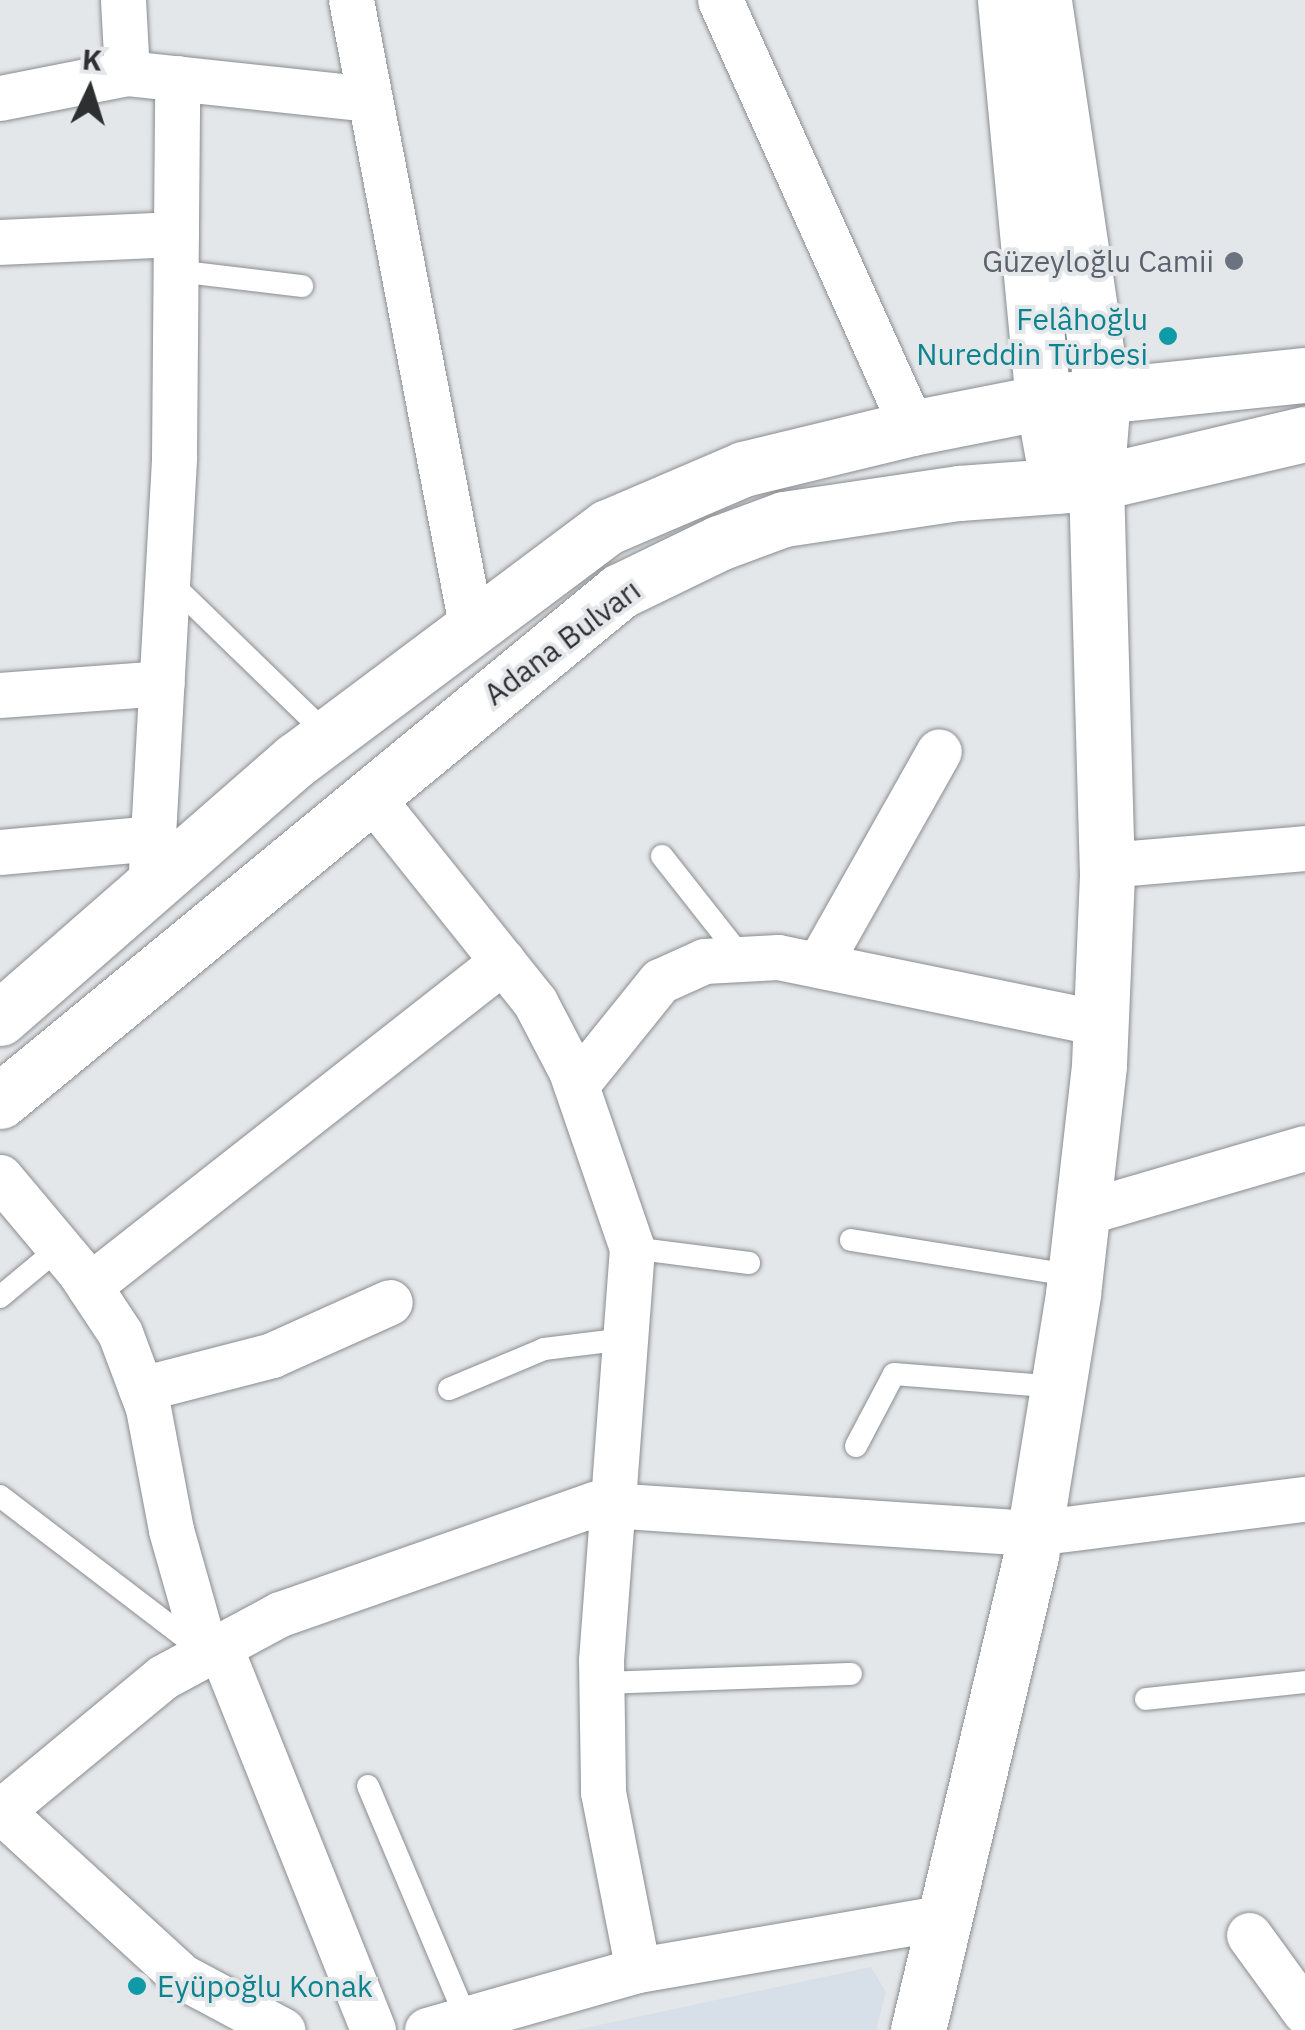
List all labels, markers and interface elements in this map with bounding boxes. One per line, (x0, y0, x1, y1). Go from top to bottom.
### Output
north arrow (40, 40, 140, 140)
text: K (81, 40, 103, 79)
place label: Güzeyloğlu Camii (982, 243, 1214, 279)
marker: Güzeyloğlu Camii (1223, 250, 1245, 272)
place label: Felâhoğlu Nureddin Türbesi (916, 301, 1148, 372)
marker: Felâhoğlu Nureddin Türbesi (1157, 325, 1179, 347)
street label: Adana Bulvarı (477, 572, 647, 712)
place label: Eyüpoğlu Konak (157, 1968, 373, 2004)
marker: Eyüpoğlu Konak (126, 1975, 148, 1997)

